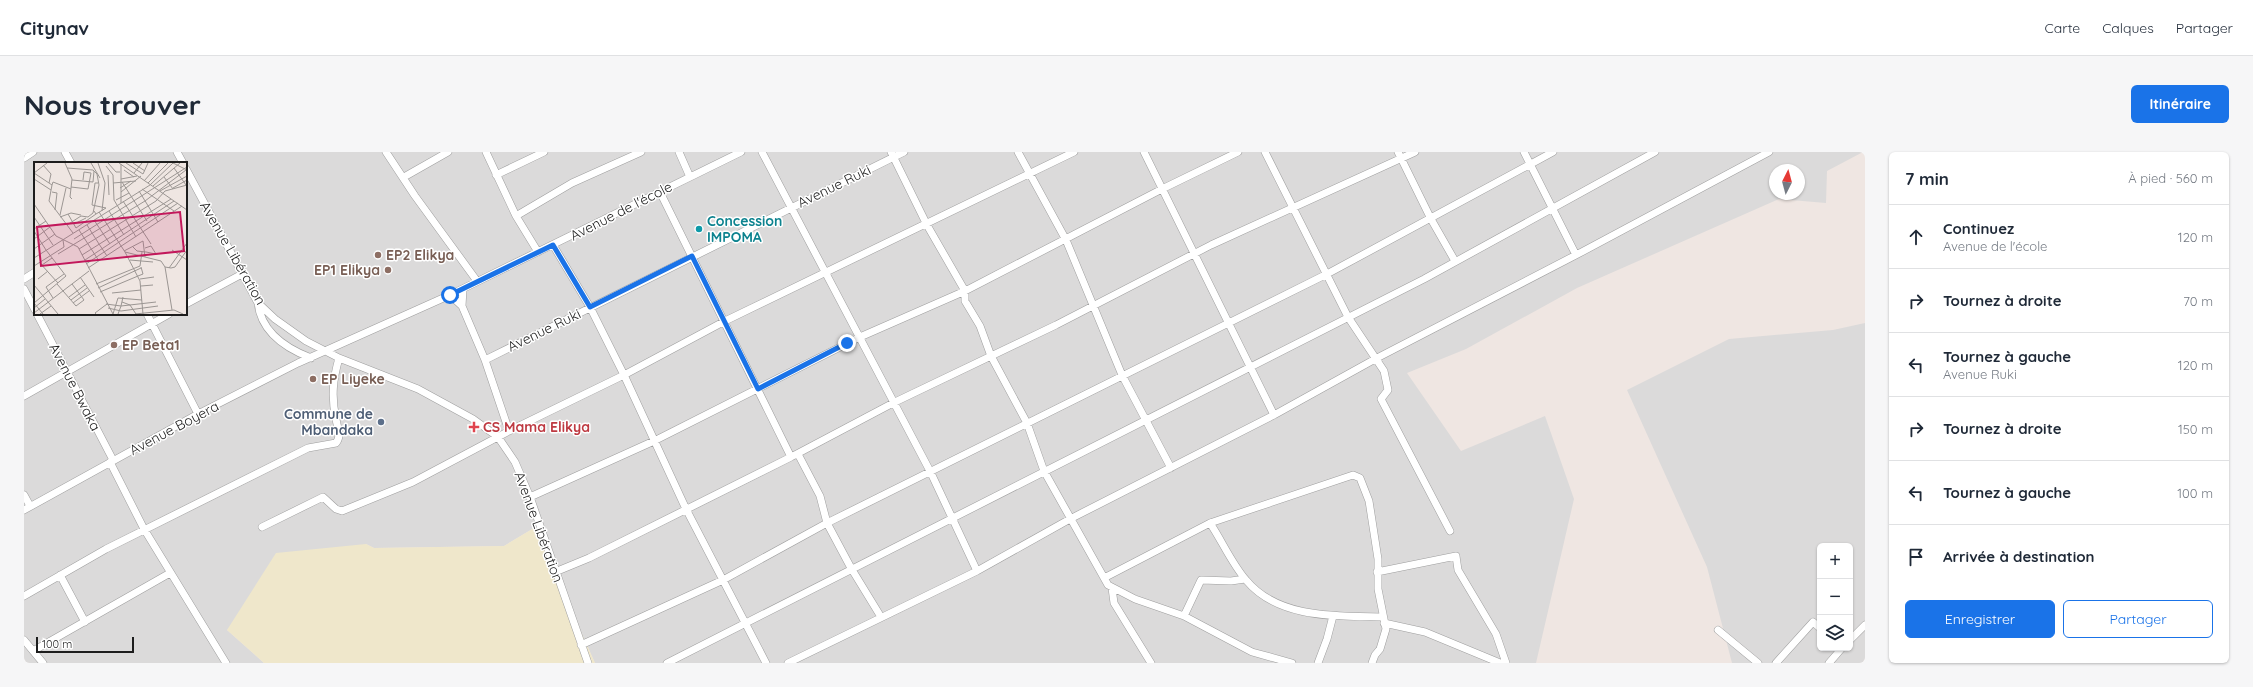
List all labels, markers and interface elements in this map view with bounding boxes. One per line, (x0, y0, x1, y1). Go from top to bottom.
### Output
text: Citynav (20, 16, 89, 40)
text: Carte (2045, 19, 2080, 37)
text: Calques (2102, 19, 2154, 37)
text: Partager (2176, 19, 2233, 37)
button: Itinéraire (2131, 85, 2229, 123)
text: Nous trouver (24, 87, 201, 122)
street label: Avenue Ruki (794, 161, 874, 211)
inset map (34, 162, 187, 315)
north arrow (1769, 164, 1805, 200)
text: 7 min (1905, 168, 1949, 189)
text: À pied · 560 m (2128, 170, 2213, 186)
street label: Avenue de l'école (567, 177, 675, 245)
street label: Avenue Libération (196, 198, 270, 308)
place label: Concession IMPOMA (707, 212, 782, 246)
text: Continuez (1943, 219, 2014, 238)
marker: Concession IMPOMA (694, 224, 704, 234)
icon: ahead (1905, 226, 1927, 248)
text: 120 m (2178, 229, 2213, 245)
text: Avenue de l'école (1943, 238, 2047, 254)
place label: EP2 Elikya (386, 246, 454, 264)
marker: EP2 Elikya (373, 250, 383, 260)
place label: EP1 Elikya (314, 261, 380, 279)
marker: EP1 Elikya (383, 265, 393, 275)
route start (441, 286, 459, 304)
icon: right (1905, 290, 1927, 312)
text: Tournez à droite (1943, 291, 2062, 310)
text: 70 m (2183, 293, 2213, 309)
street label: Avenue Ruki (504, 305, 584, 355)
route end (838, 334, 856, 352)
place label: EP Beta1 (122, 336, 180, 354)
street label: Avenue Bwaka (45, 340, 105, 434)
marker: EP Beta1 (109, 340, 119, 350)
text: Tournez à gauche (1943, 347, 2071, 366)
icon: left (1905, 354, 1927, 376)
text: 120 m (2178, 357, 2213, 373)
text: Avenue Ruki (1943, 366, 2017, 382)
place label: EP Liyeke (321, 370, 385, 388)
marker: EP Liyeke (308, 374, 318, 384)
street label: Avenue Boyera (126, 397, 222, 459)
place label: Commune de Mbandaka (284, 405, 373, 439)
marker: Commune de Mbandaka (376, 417, 386, 427)
place label: CS Mama Elikya (483, 418, 590, 436)
icon: right (1905, 418, 1927, 440)
text: Tournez à droite (1943, 419, 2062, 438)
marker: CS Mama Elikya (468, 421, 480, 433)
text: 150 m (2178, 421, 2213, 437)
street label: Avenue Libération (511, 469, 567, 585)
icon: left (1905, 482, 1927, 504)
text: Tournez à gauche (1943, 483, 2071, 502)
text: 100 m (2177, 485, 2213, 501)
map controls (1817, 543, 1853, 651)
button: + (1817, 543, 1853, 579)
icon: arrive (1905, 546, 1927, 568)
text: Arrivée à destination (1943, 547, 2095, 566)
button: − (1817, 579, 1853, 615)
button: Enregistrer (1905, 600, 2055, 638)
button: Partager (2063, 600, 2213, 638)
button: layers (1817, 615, 1853, 651)
scale bar (36, 635, 134, 654)
text: 100 m (42, 637, 72, 651)

